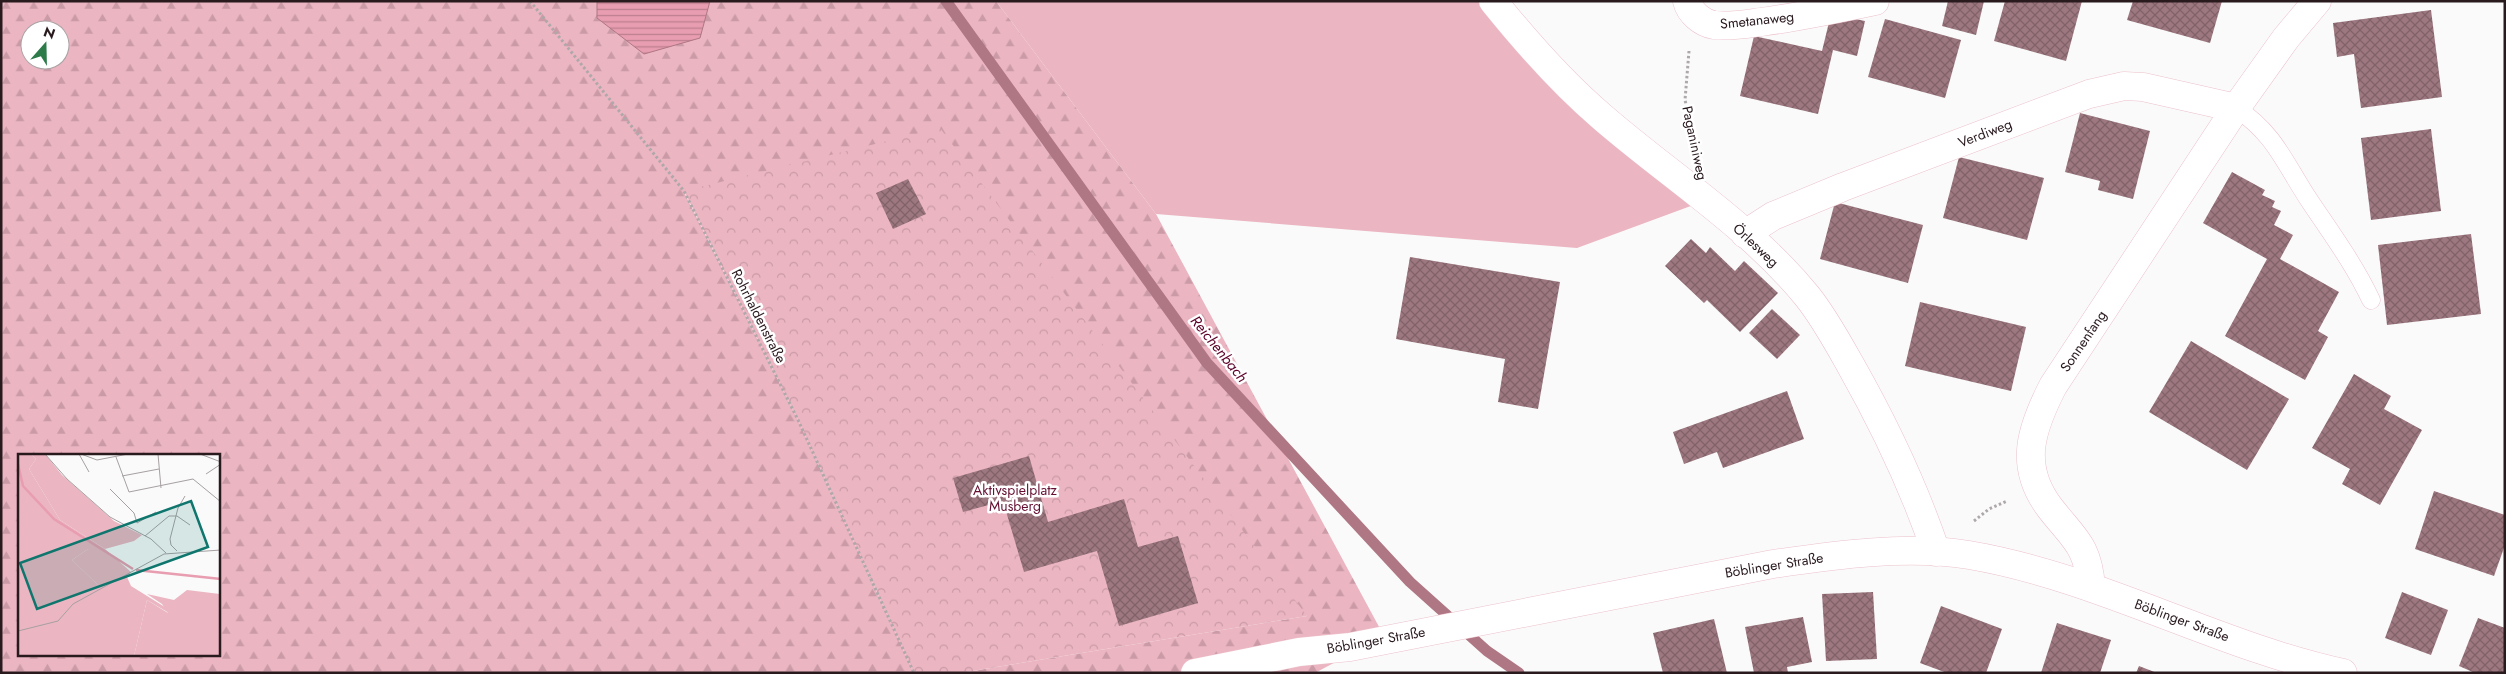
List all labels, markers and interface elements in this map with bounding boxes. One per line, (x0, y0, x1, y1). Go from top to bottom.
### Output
street label: Smetanaweg (1719, 6, 1795, 34)
north arrow (20, 20, 70, 70)
text: N (41, 21, 58, 44)
street label: Paganiniweg (1677, 104, 1713, 182)
street label: Verdiweg (1955, 114, 2015, 152)
street label: Örlesweg (1729, 218, 1783, 272)
street label: Rohrhaldenstraße (727, 266, 791, 366)
street label: Sonnenfang (2055, 306, 2111, 376)
water label: Reichenbach (1185, 311, 1253, 387)
inset map (18, 454, 220, 656)
park label: Aktivspielplatz Musberg (973, 480, 1058, 516)
street label: Böblinger Straße (1723, 547, 1825, 583)
street label: Böblinger Straße (2132, 594, 2232, 646)
street label: Böblinger Straße (1325, 622, 1427, 658)

